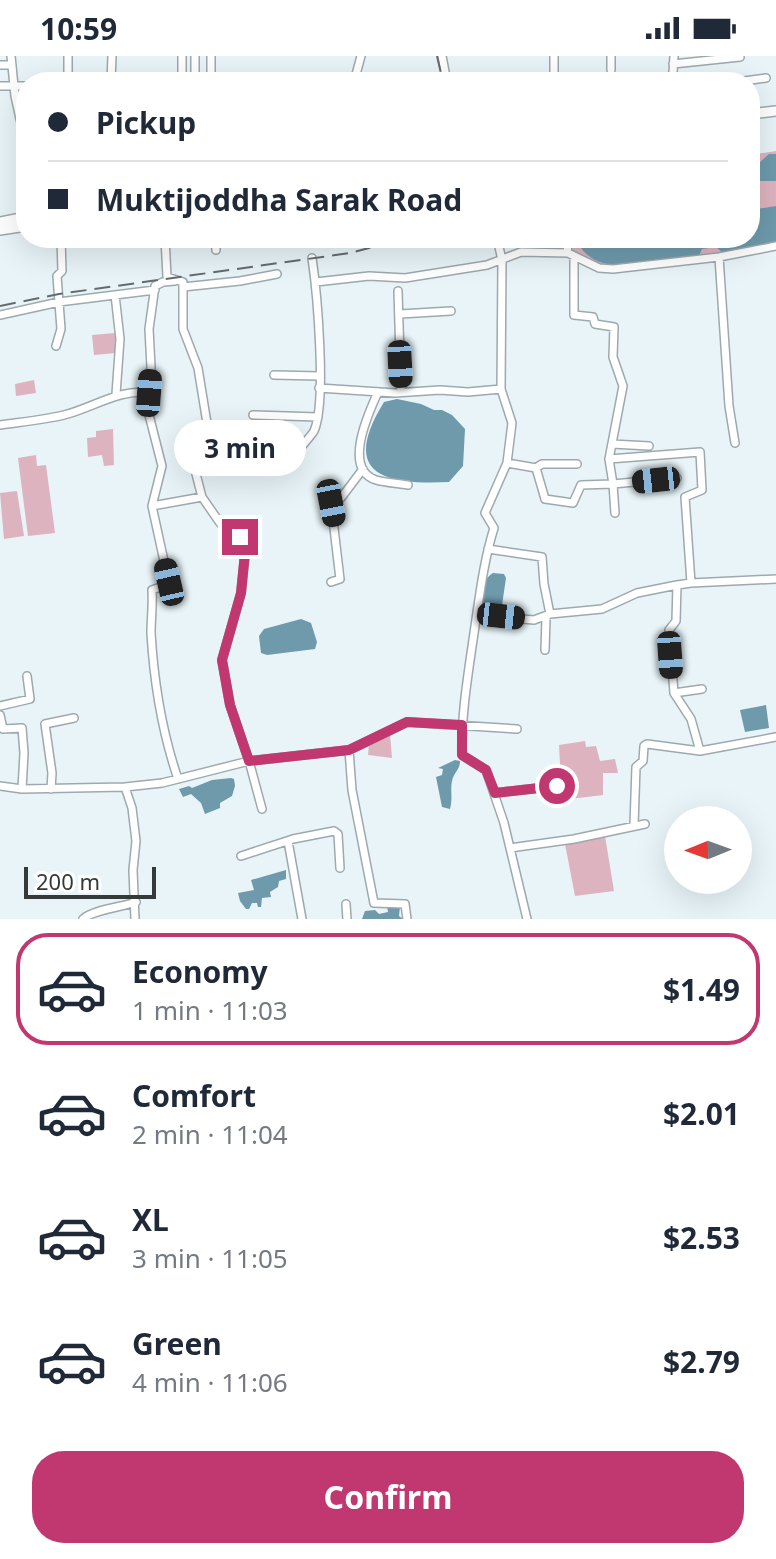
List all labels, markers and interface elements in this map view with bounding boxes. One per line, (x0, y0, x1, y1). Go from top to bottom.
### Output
text: 10:59 (40, 8, 117, 49)
text: Pickup (96, 102, 196, 143)
text: Muktijoddha Sarak Road (96, 179, 462, 220)
car (387, 339, 413, 389)
car (135, 368, 163, 418)
callout: 3 min (174, 421, 306, 477)
text: 3 min (204, 430, 276, 466)
car (631, 466, 681, 494)
car (315, 477, 347, 529)
route end (222, 519, 258, 555)
car (152, 556, 186, 608)
car (476, 602, 526, 630)
car (656, 630, 684, 680)
route start (539, 768, 575, 804)
north arrow (664, 806, 752, 894)
map controls (664, 806, 752, 894)
scale bar (24, 863, 156, 899)
text: 200 m (36, 866, 100, 896)
text: Economy (132, 951, 268, 992)
icon: car (36, 953, 108, 1025)
text: $1.49 (663, 969, 740, 1010)
text: 1 min · 11:03 (132, 992, 288, 1028)
text: Comfort (132, 1075, 256, 1116)
icon: car (36, 1077, 108, 1149)
text: $2.01 (663, 1093, 740, 1134)
text: 2 min · 11:04 (132, 1116, 288, 1152)
text: XL (132, 1199, 169, 1240)
icon: car (36, 1201, 108, 1273)
text: $2.53 (663, 1217, 740, 1258)
text: 3 min · 11:05 (132, 1240, 288, 1276)
text: Green (132, 1323, 222, 1364)
icon: car (36, 1325, 108, 1397)
text: $2.79 (663, 1341, 740, 1382)
text: 4 min · 11:06 (132, 1364, 288, 1400)
button: Confirm (32, 1451, 744, 1543)

